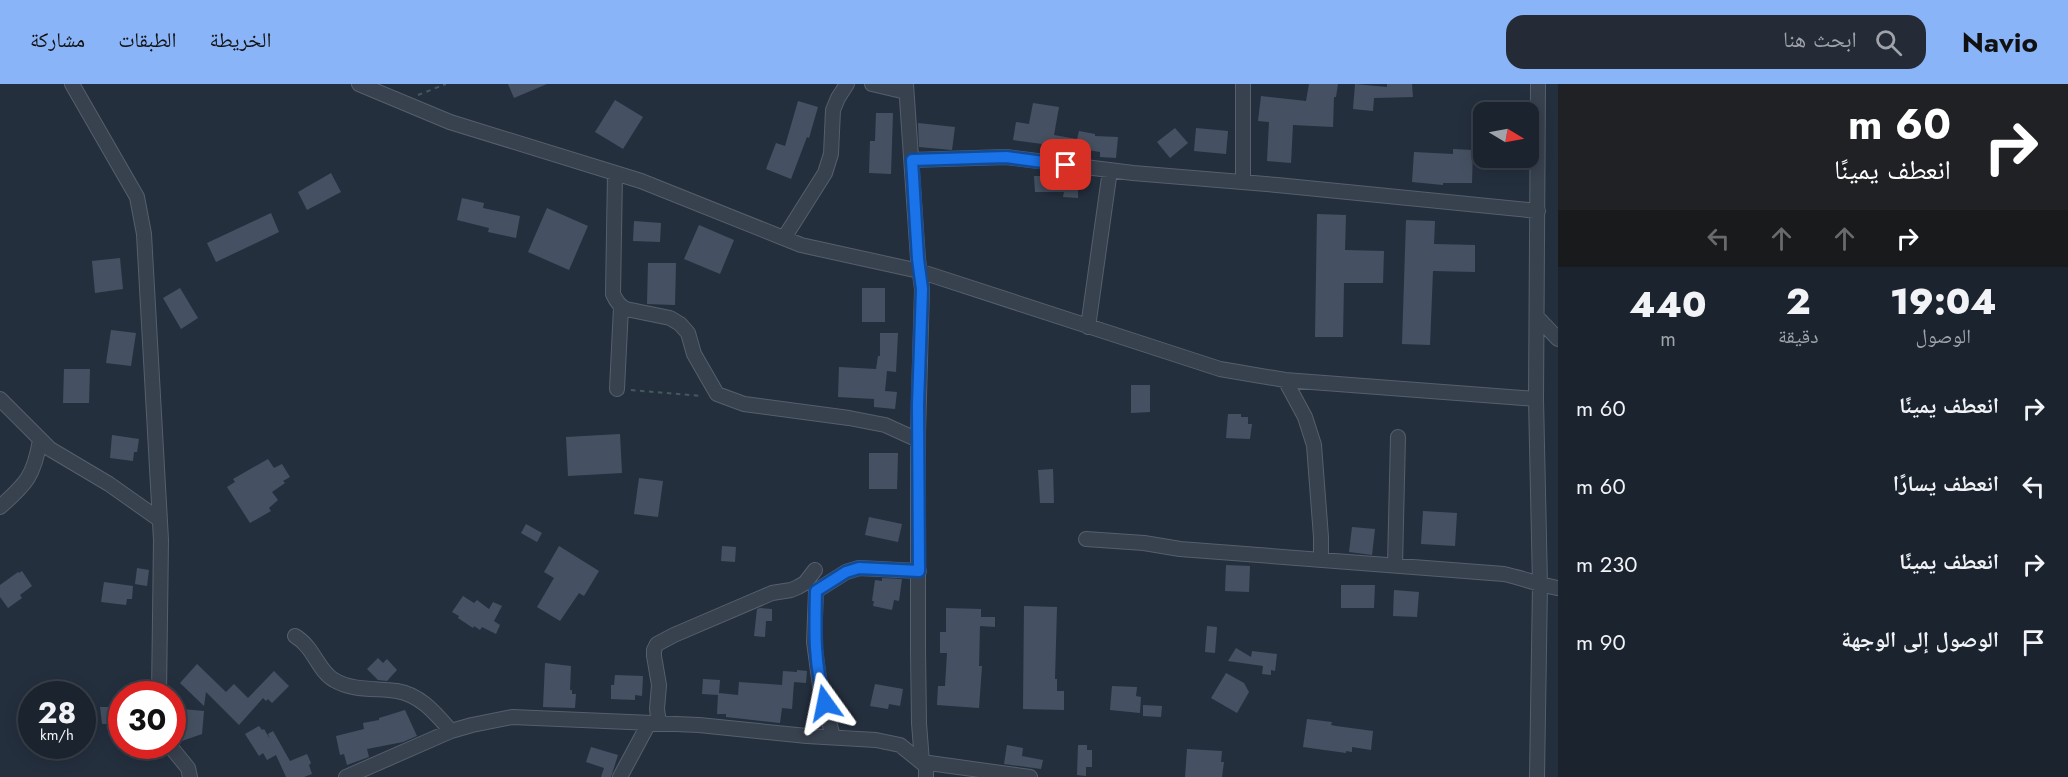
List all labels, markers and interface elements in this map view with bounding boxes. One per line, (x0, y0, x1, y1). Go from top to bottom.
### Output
search box (1506, 15, 1926, 69)
text: Navio (1962, 22, 2038, 63)
text: ابحث هنا (1783, 23, 1857, 55)
text: مشاركة (30, 25, 85, 55)
text: الطبقات (118, 25, 177, 55)
text: الخريطة (210, 25, 271, 55)
icon: search (1872, 26, 1905, 59)
text: 60 m (1848, 94, 1951, 155)
north arrow (1473, 102, 1539, 168)
map controls (1473, 102, 1539, 168)
icon: right (1972, 108, 2050, 186)
pin (1040, 139, 1091, 190)
icon: arrive (1049, 148, 1082, 181)
text: انعطف يمينًا (1834, 150, 1951, 189)
icon: left (1702, 222, 1735, 255)
icon: ahead (1765, 222, 1798, 255)
icon: ahead (1828, 222, 1861, 255)
icon: right (1891, 222, 1924, 255)
text: 2 (1786, 275, 1811, 327)
text: 19:04 (1890, 275, 1997, 327)
text: 440 (1629, 278, 1707, 330)
text: دقيقة (1778, 322, 1819, 351)
text: الوصول (1916, 322, 1971, 351)
text: m (1660, 325, 1676, 354)
text: انعطف يمينًا (1899, 389, 1999, 421)
text: 60 m (1576, 392, 1626, 424)
icon: right (2017, 392, 2050, 425)
text: انعطف يسارًا (1893, 467, 1999, 499)
text: 60 m (1576, 470, 1626, 502)
icon: left (2017, 470, 2050, 503)
text: انعطف يمينًا (1899, 545, 1999, 577)
text: 230 m (1576, 548, 1638, 580)
icon: right (2017, 548, 2050, 581)
text: الوصول إلى الوجهة (1841, 623, 1999, 655)
text: 90 m (1576, 626, 1626, 658)
icon: arrive (2017, 626, 2050, 659)
position arrow (793, 671, 857, 735)
speed limit sign: 30 (108, 681, 186, 759)
text: 28 (38, 691, 76, 734)
text: km/h (40, 724, 74, 746)

